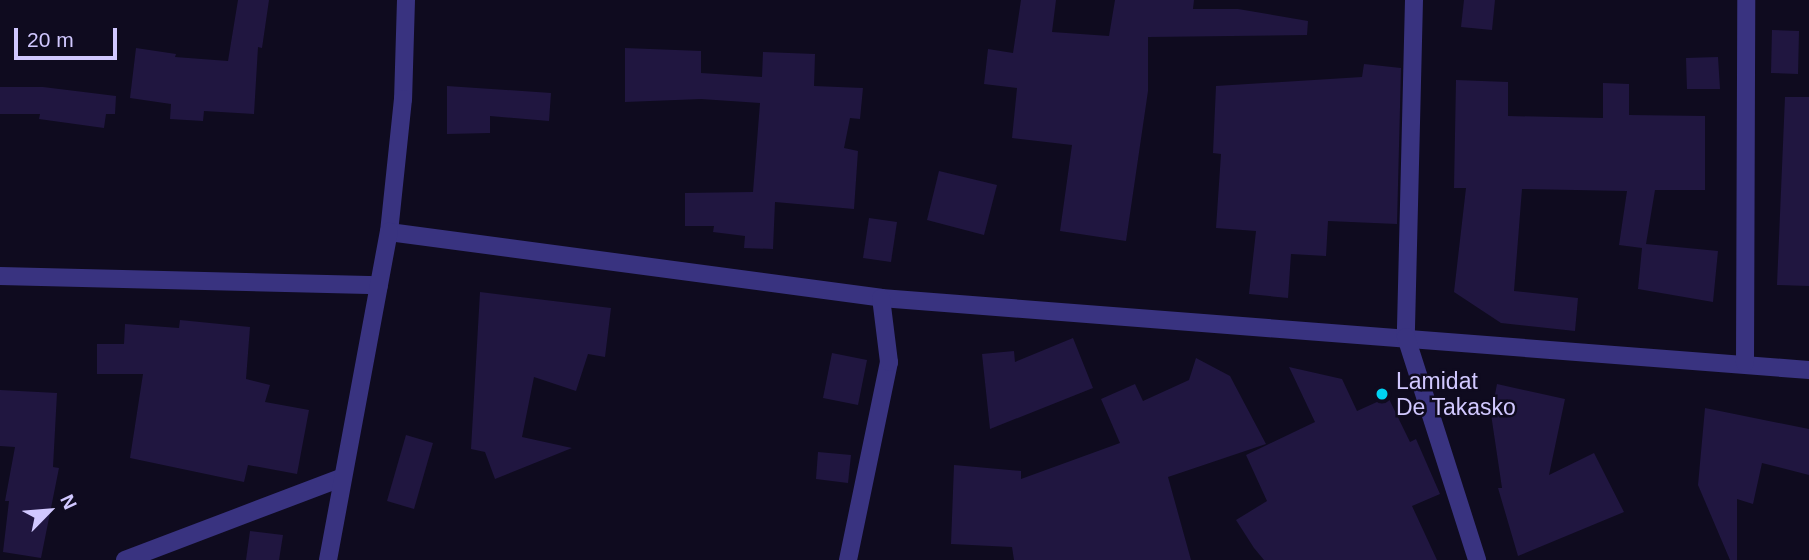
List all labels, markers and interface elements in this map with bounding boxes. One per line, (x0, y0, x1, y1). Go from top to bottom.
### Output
scale bar (18, 14, 121, 58)
text: 20 m (27, 28, 74, 51)
place label: Lamidat De Takasko (1396, 367, 1516, 421)
marker: Lamidat De Takasko (1374, 386, 1390, 402)
north arrow (14, 476, 84, 546)
text: N (56, 491, 81, 513)

